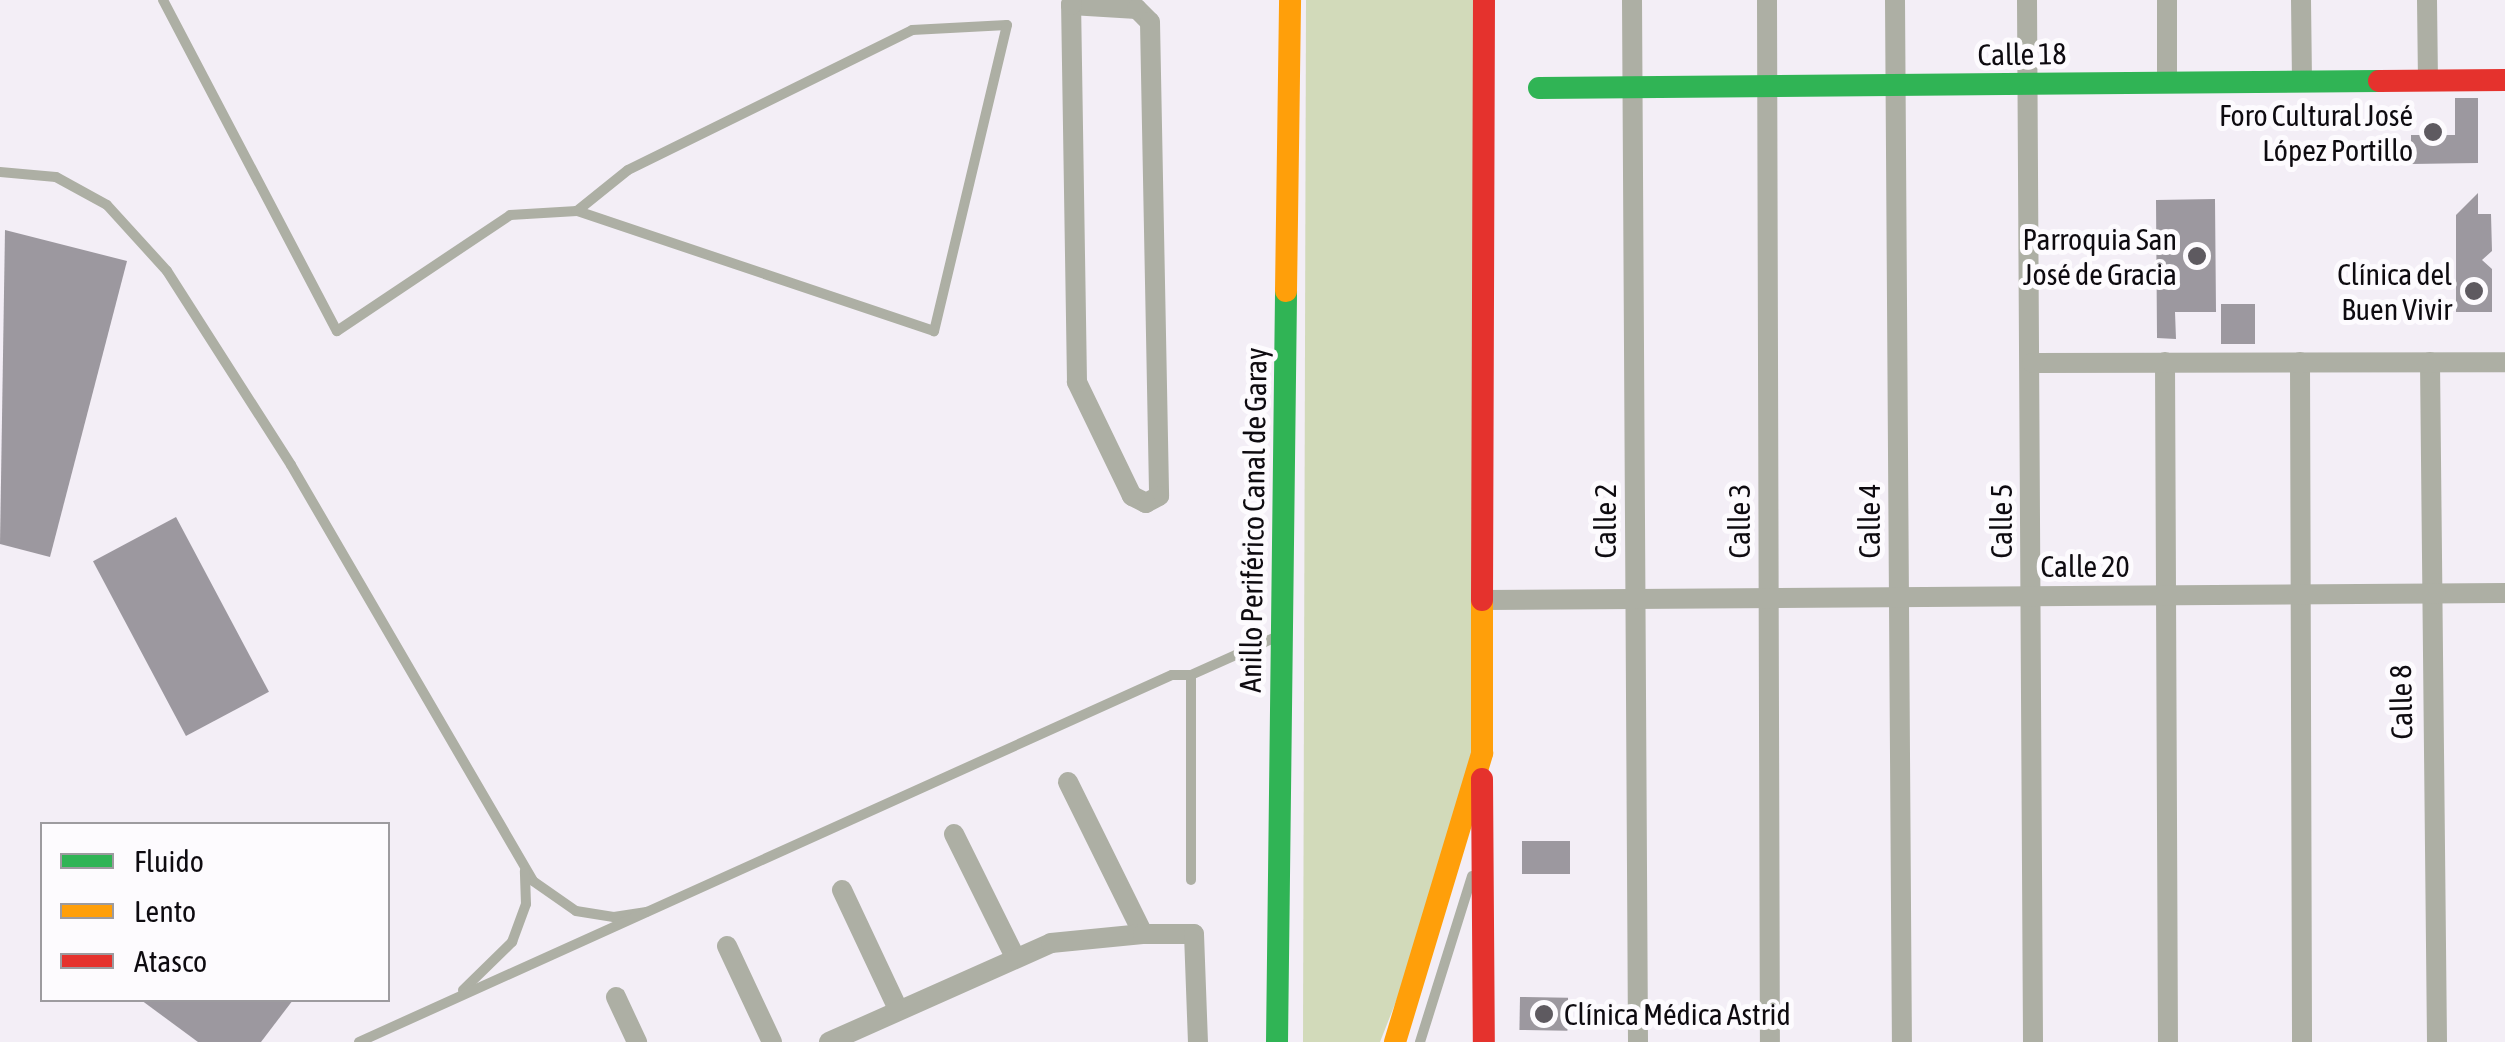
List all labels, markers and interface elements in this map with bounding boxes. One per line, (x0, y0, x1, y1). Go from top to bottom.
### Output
street label: Calle 18 (1977, 35, 2067, 73)
place label: Foro Cultural José López Portillo (2219, 97, 2413, 168)
marker: Foro Cultural José López Portillo (2422, 121, 2444, 143)
place label: Parroquia San José de Gracia (2022, 221, 2177, 292)
marker: Parroquia San José de Gracia (2186, 245, 2208, 267)
place label: Clínica del Buen Vivir (2337, 256, 2452, 326)
marker: Clínica del Buen Vivir (2461, 278, 2487, 304)
street label: Anillo Periférico Canal de Garay (1232, 347, 1274, 693)
street label: Calle 2 (1587, 484, 1623, 558)
street label: Calle 3 (1721, 484, 1757, 558)
street label: Calle 4 (1851, 484, 1887, 558)
street label: Calle 5 (1983, 484, 2019, 558)
street label: Calle 20 (2041, 548, 2129, 584)
street label: Calle 8 (2382, 664, 2420, 740)
legend (40, 822, 390, 1002)
text: Fluido (134, 844, 204, 878)
text: Lento (134, 894, 196, 928)
text: Atasco (134, 944, 207, 978)
place label: Clínica Médica Astrid (1564, 996, 1791, 1032)
marker: Clínica Médica Astrid (1533, 1003, 1555, 1025)

